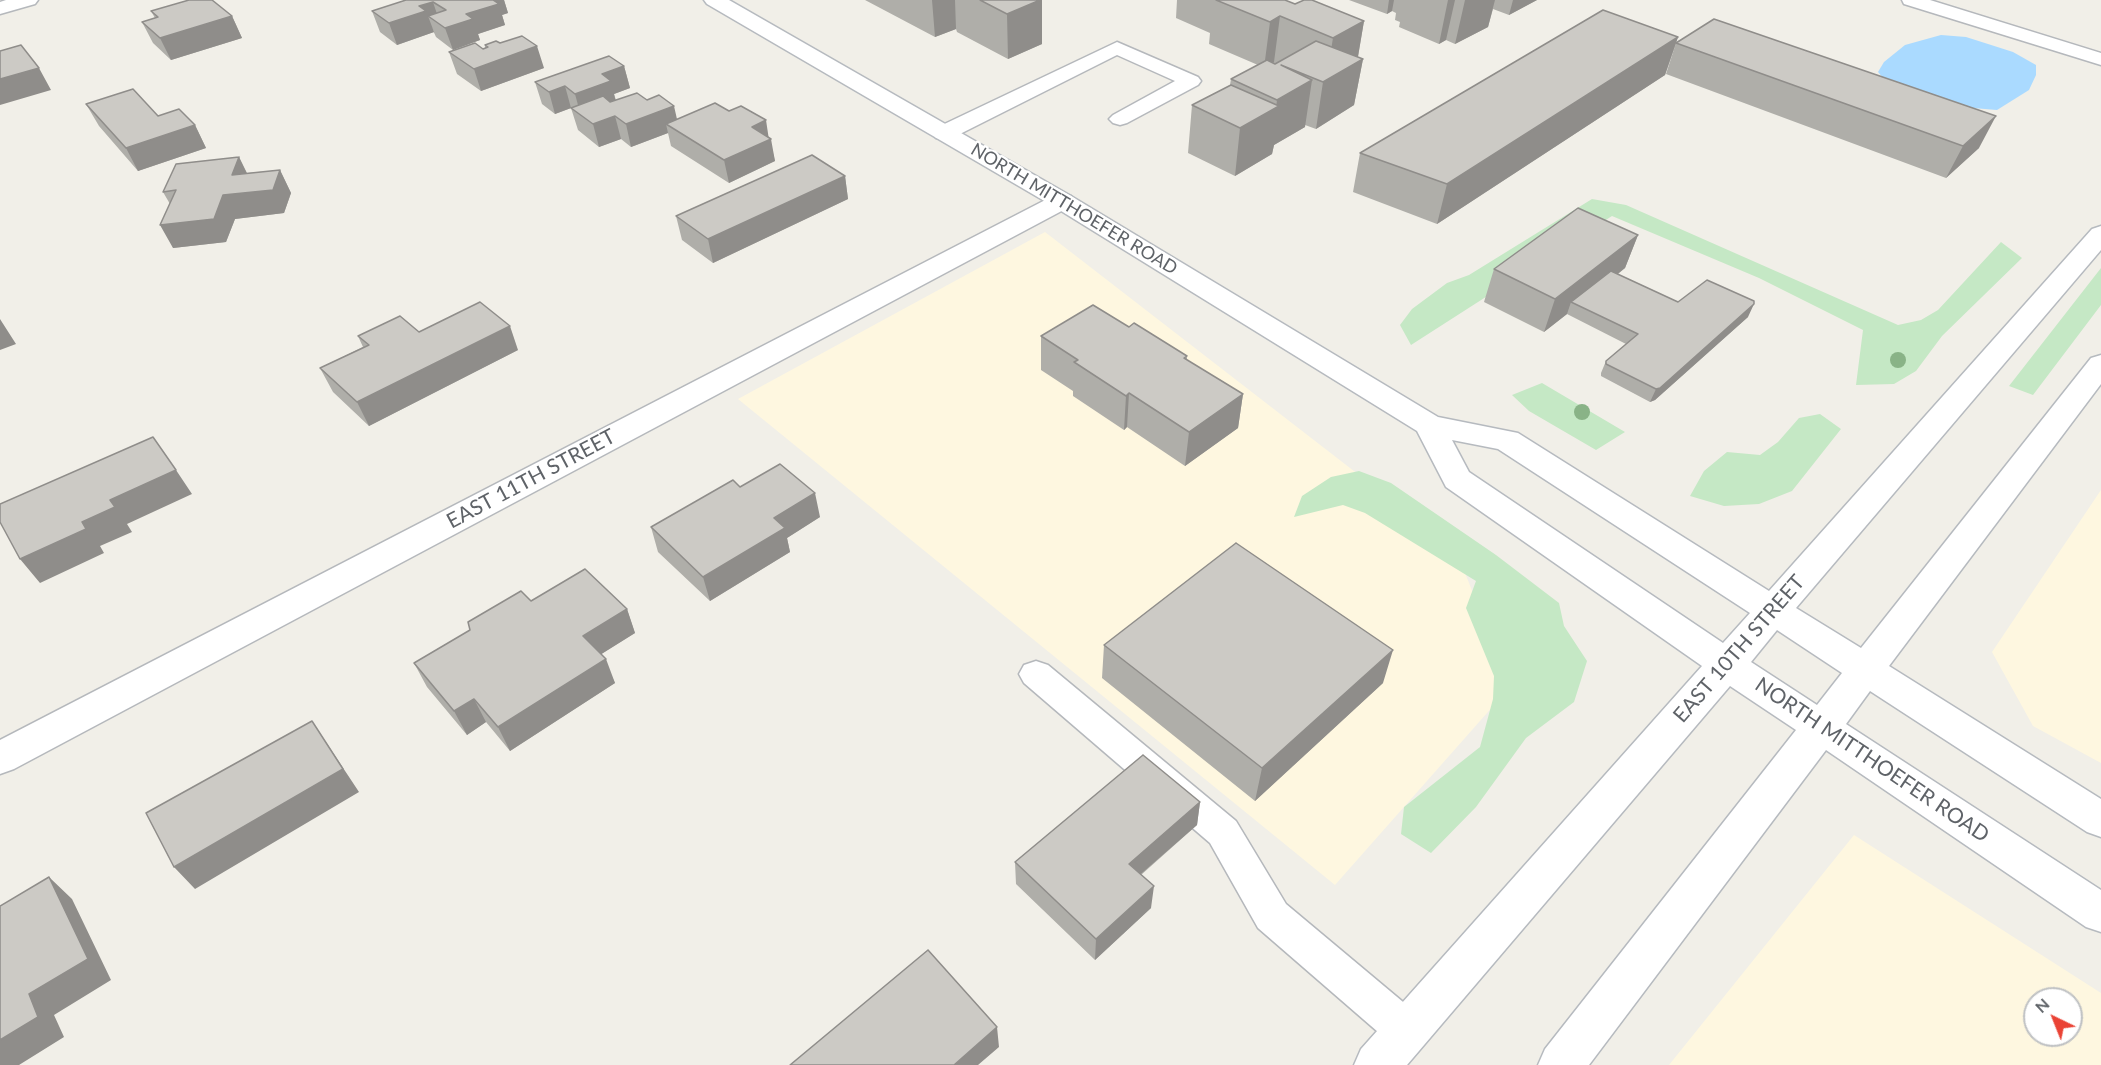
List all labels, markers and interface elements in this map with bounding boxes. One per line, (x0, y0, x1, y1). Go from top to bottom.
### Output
street label: NORTH MITTHOEFER ROAD (967, 139, 1181, 279)
street label: EAST 11TH STREET (442, 424, 620, 534)
street label: EAST 10TH STREET (1668, 570, 1810, 728)
street label: NORTH MITTHOEFER ROAD (1750, 672, 1994, 848)
north arrow (2023, 987, 2083, 1047)
text: N (2031, 994, 2053, 1016)

